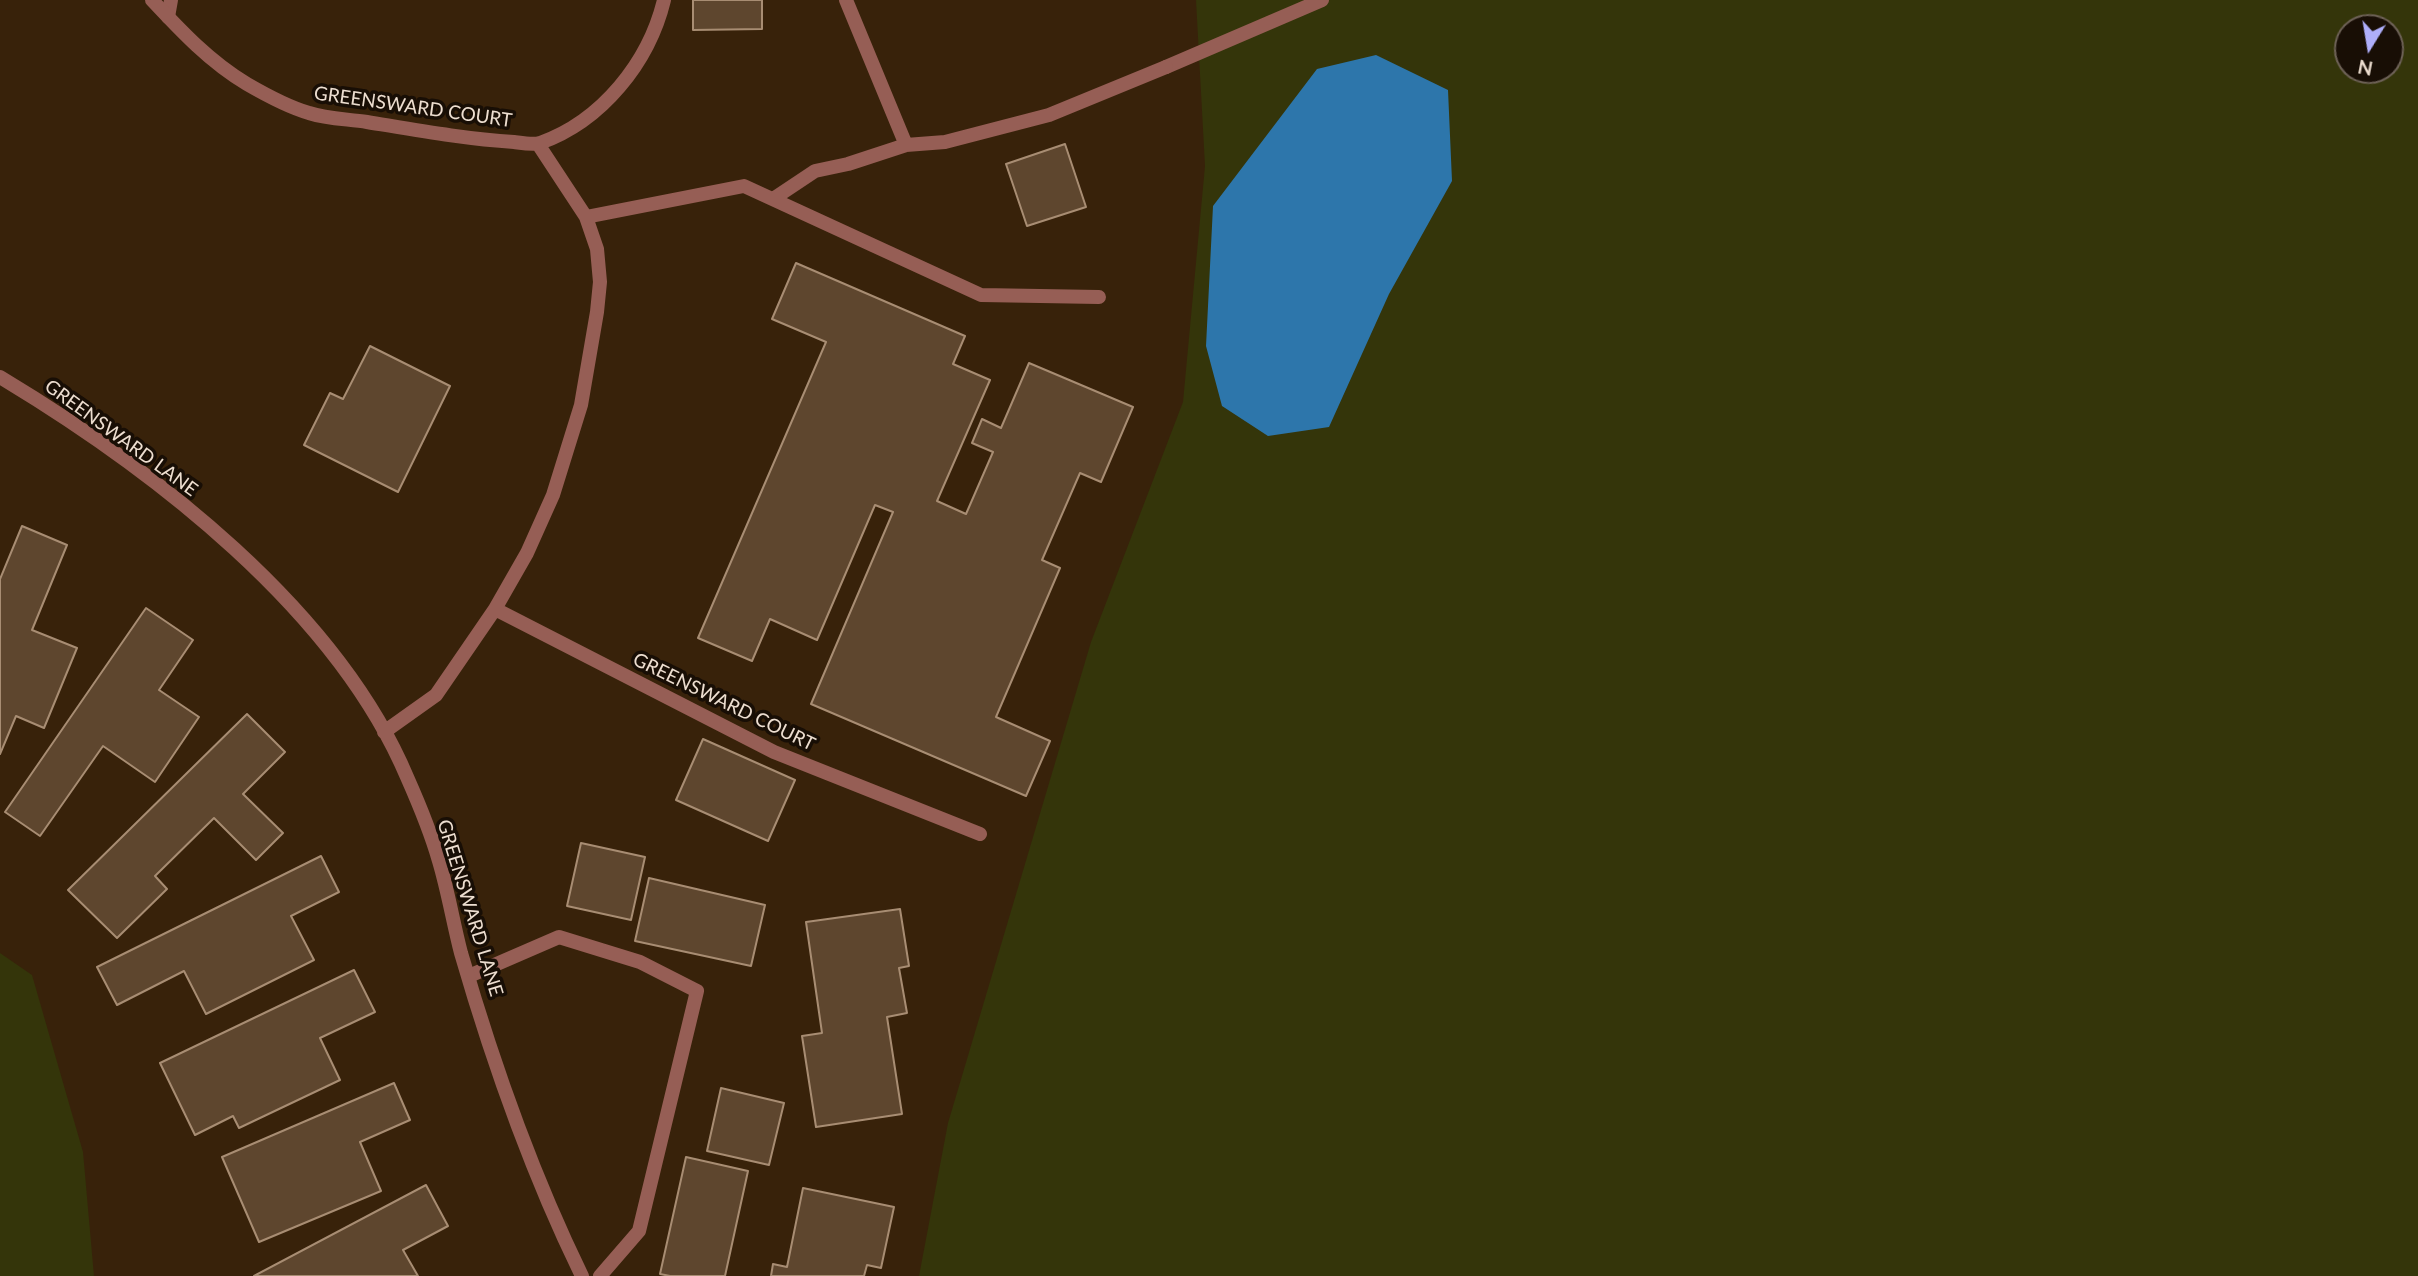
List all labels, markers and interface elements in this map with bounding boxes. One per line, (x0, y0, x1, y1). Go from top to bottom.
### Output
north arrow (2334, 14, 2404, 84)
text: N (2356, 55, 2375, 81)
street label: GREENSWARD COURT (313, 82, 513, 132)
street label: GREENSWARD LANE (40, 375, 202, 501)
street label: GREENSWARD COURT (629, 648, 819, 756)
street label: GREENSWARD LANE (432, 817, 508, 999)

